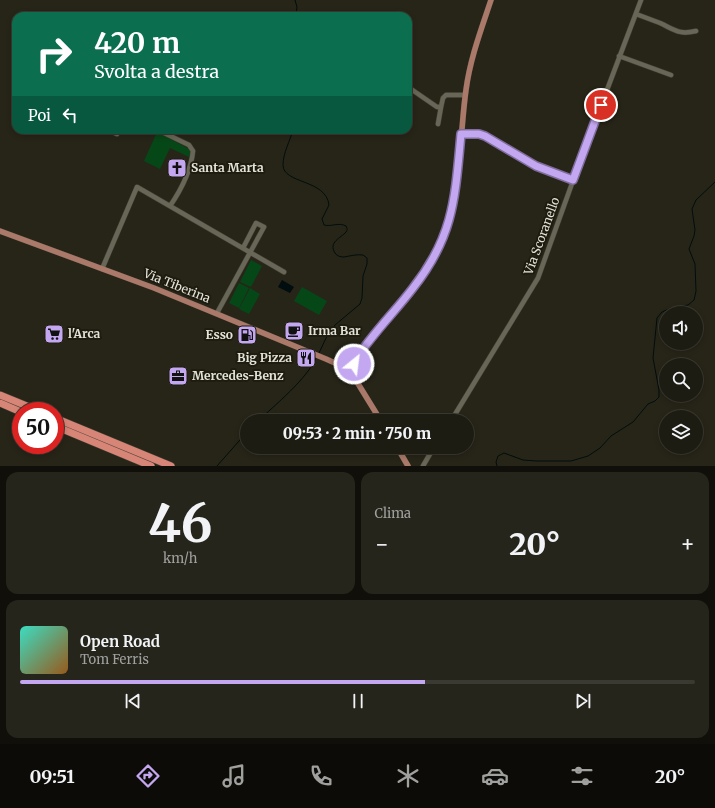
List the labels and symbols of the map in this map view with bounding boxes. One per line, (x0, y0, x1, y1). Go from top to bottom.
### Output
pin (584, 88, 618, 122)
church icon: Santa Marta (166, 157, 188, 179)
place label: Santa Marta (191, 160, 264, 175)
street label: Via Scoranello (520, 195, 563, 278)
street label: Via Tiberina (141, 265, 213, 306)
cafe icon: Irma Bar (283, 320, 305, 342)
supermarket icon: l'Arca (43, 323, 65, 345)
place label: Irma Bar (308, 323, 361, 338)
fuel station icon: Esso (236, 324, 258, 346)
place label: l'Arca (68, 326, 101, 341)
place label: Esso (206, 327, 233, 342)
position arrow (333, 343, 375, 385)
restaurant icon: Big Pizza (295, 347, 317, 369)
place label: Big Pizza (237, 350, 292, 365)
office icon: Mercedes-Benz (167, 365, 189, 387)
place label: Mercedes-Benz (192, 368, 284, 383)
speed limit sign: 50 (12, 402, 64, 454)

